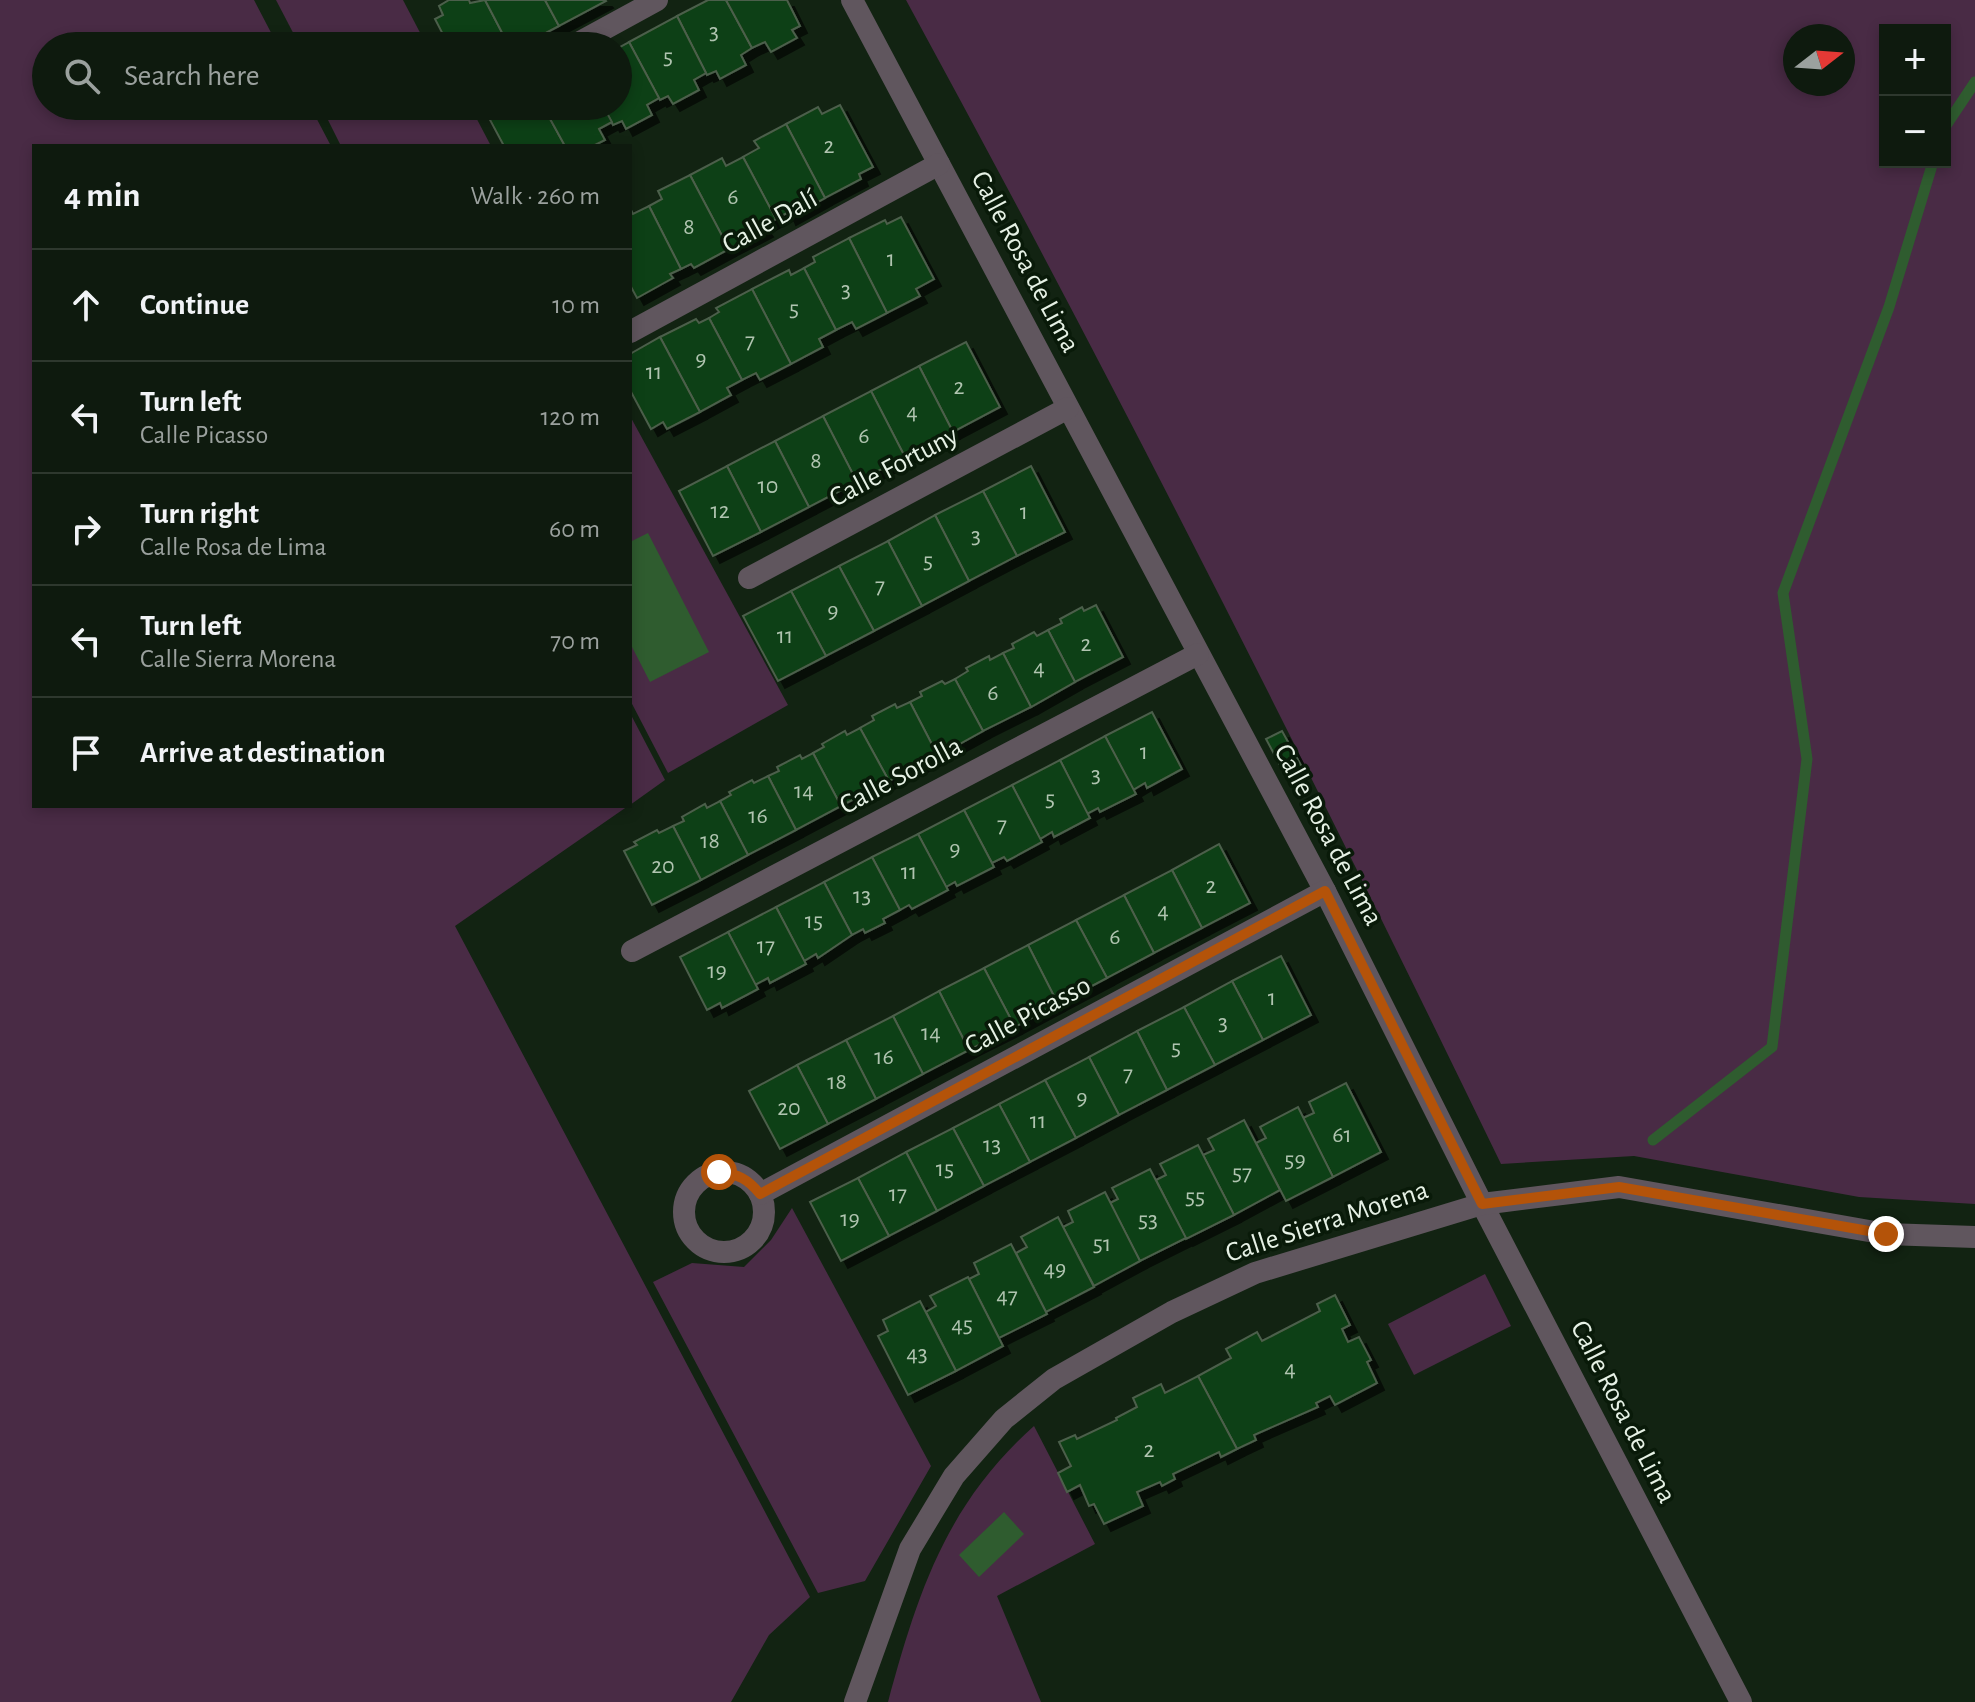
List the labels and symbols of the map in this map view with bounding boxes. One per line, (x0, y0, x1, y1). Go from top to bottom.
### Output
house number: 3 (709, 20, 719, 44)
north arrow (1783, 24, 1855, 96)
house number: 5 (663, 45, 673, 69)
house number: 2 (824, 134, 835, 158)
street label: Calle Rosa de Lima (965, 167, 1085, 357)
street label: Calle Dalí (718, 185, 822, 259)
house number: 6 (727, 185, 739, 209)
house number: 8 (683, 215, 695, 239)
house number: 1 (887, 247, 895, 271)
house number: 3 (841, 278, 851, 302)
house number: 5 (789, 297, 799, 321)
house number: 7 (745, 329, 755, 353)
house number: 9 (695, 347, 707, 371)
house number: 11 (646, 360, 662, 384)
house number: 2 (954, 375, 965, 399)
house number: 4 (906, 400, 918, 424)
street label: Calle Fortuny (825, 421, 963, 513)
house number: 6 (858, 424, 870, 448)
house number: 8 (810, 449, 822, 473)
house number: 10 (758, 474, 778, 498)
house number: 12 (710, 499, 730, 523)
house number: 1 (1020, 500, 1028, 524)
house number: 3 (971, 524, 981, 548)
house number: 5 (923, 549, 933, 573)
house number: 7 (875, 574, 885, 598)
house number: 9 (827, 599, 839, 623)
house number: 11 (777, 624, 793, 648)
house number: 2 (1081, 632, 1092, 656)
house number: 4 (1033, 656, 1045, 680)
house number: 6 (987, 681, 999, 705)
street label: Calle Sorolla (835, 732, 967, 820)
house number: 1 (1140, 740, 1148, 764)
street label: Calle Rosa de Lima (1268, 740, 1388, 930)
house number: 3 (1091, 763, 1101, 787)
house number: 14 (794, 779, 814, 803)
house number: 5 (1045, 787, 1055, 811)
house number: 16 (748, 804, 768, 828)
house number: 7 (997, 813, 1007, 837)
house number: 18 (700, 829, 720, 853)
house number: 9 (949, 837, 961, 861)
house number: 20 (651, 854, 675, 878)
house number: 11 (901, 860, 917, 884)
house number: 2 (1206, 874, 1217, 898)
house number: 13 (853, 884, 871, 908)
house number: 4 (1157, 899, 1169, 923)
house number: 15 (805, 909, 823, 933)
house number: 6 (1109, 925, 1121, 949)
house number: 17 (757, 934, 775, 958)
house number: 19 (707, 959, 727, 983)
street label: Calle Picasso (960, 971, 1096, 1061)
house number: 1 (1268, 986, 1276, 1010)
house number: 3 (1218, 1011, 1228, 1035)
house number: 14 (921, 1021, 941, 1045)
house number: 5 (1171, 1036, 1181, 1060)
house number: 16 (874, 1045, 894, 1069)
house number: 7 (1123, 1062, 1133, 1086)
house number: 18 (827, 1070, 847, 1094)
house number: 9 (1076, 1086, 1088, 1110)
house number: 20 (777, 1096, 801, 1120)
house number: 11 (1030, 1109, 1046, 1133)
house number: 61 (1332, 1123, 1352, 1147)
house number: 13 (983, 1133, 1001, 1157)
house number: 59 (1284, 1148, 1306, 1172)
route start (701, 1154, 737, 1190)
house number: 15 (936, 1157, 954, 1181)
house number: 57 (1232, 1161, 1252, 1185)
street label: Calle Sierra Morena (1222, 1176, 1432, 1268)
house number: 17 (889, 1182, 907, 1206)
house number: 55 (1185, 1185, 1205, 1209)
house number: 19 (840, 1207, 860, 1231)
house number: 53 (1138, 1208, 1158, 1232)
route end (1868, 1216, 1904, 1252)
house number: 51 (1093, 1232, 1111, 1256)
house number: 49 (1044, 1257, 1066, 1281)
house number: 47 (996, 1284, 1018, 1308)
house number: 45 (951, 1313, 973, 1337)
street label: Calle Rosa de Lima (1565, 1316, 1681, 1508)
house number: 43 (906, 1342, 928, 1366)
house number: 4 (1284, 1357, 1296, 1381)
house number: 2 (1144, 1438, 1155, 1462)

